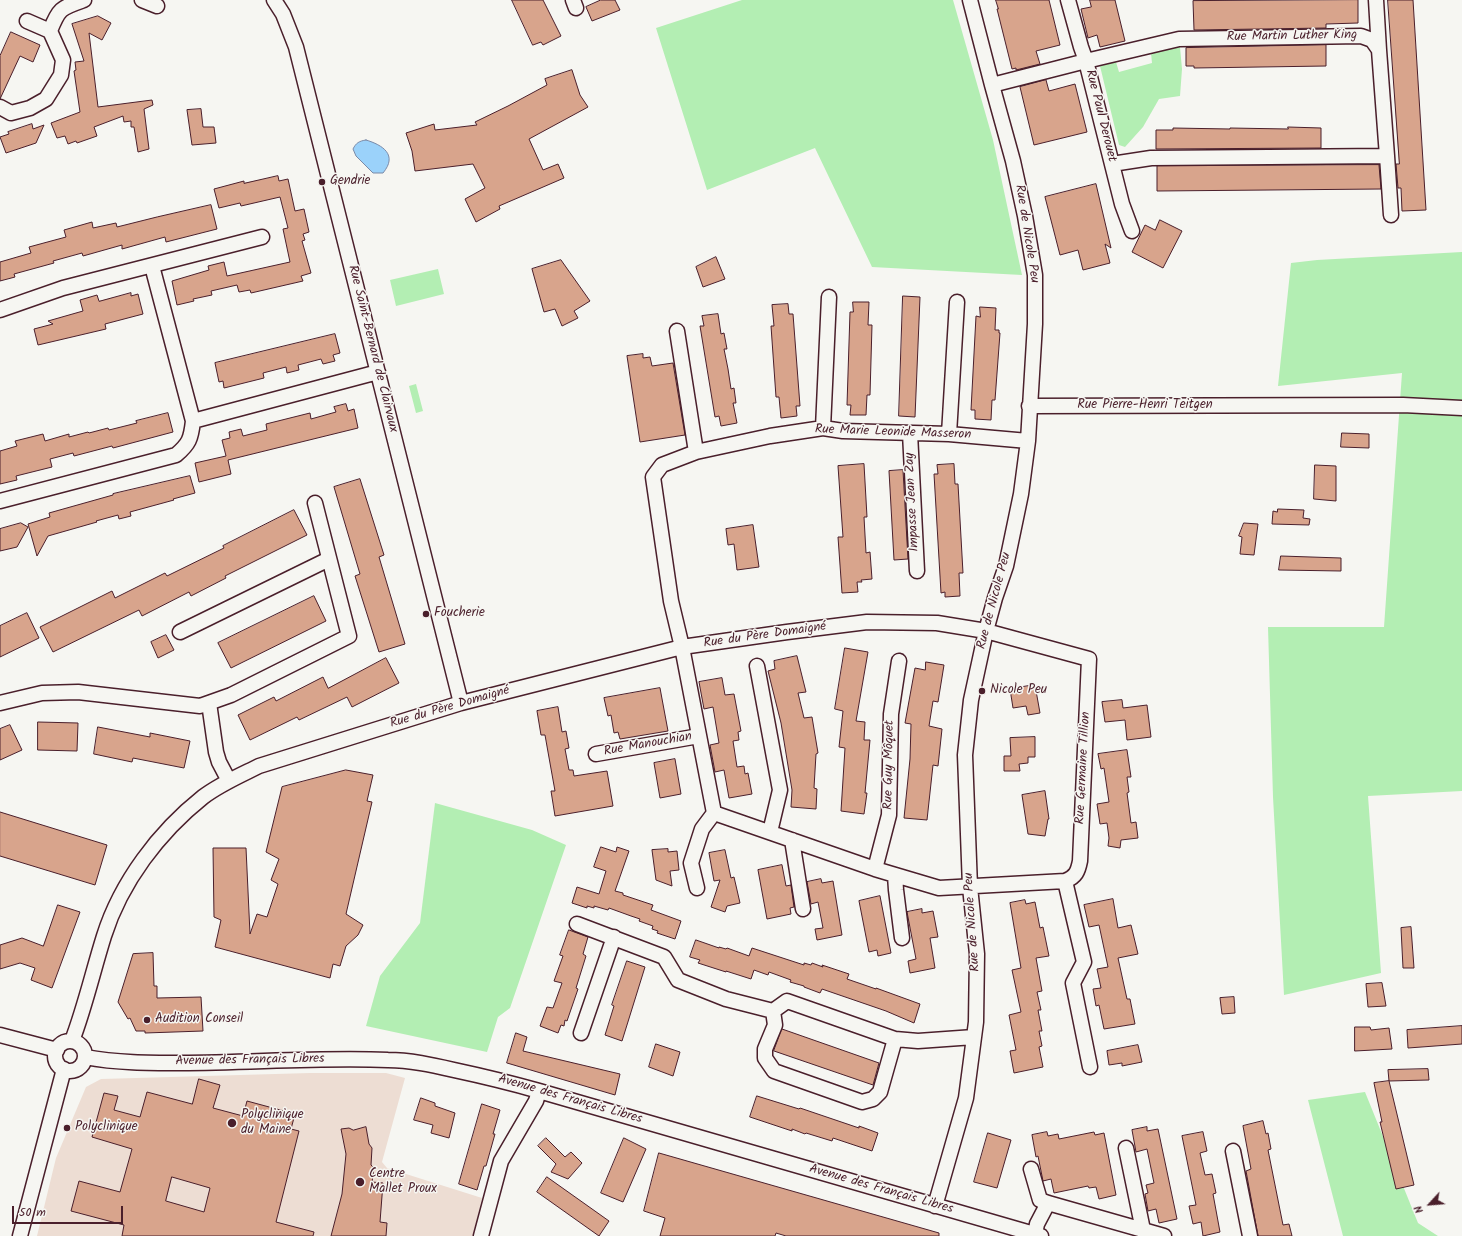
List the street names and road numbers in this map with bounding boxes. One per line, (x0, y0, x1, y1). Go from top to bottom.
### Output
street label: Rue Martin Luther King (1227, 28, 1357, 46)
street label: Rue Paul Derouet (1081, 68, 1119, 164)
street label: Rue de Nicole Peu (1011, 184, 1041, 284)
street label: Rue Saint-Bernard de Clairvaux (344, 264, 400, 434)
street label: Rue Pierre-Henri Teitgen (1077, 398, 1213, 414)
street label: Rue Marie Leonide Masseron (815, 422, 971, 444)
street label: Impasse Jean Zay (903, 452, 923, 552)
street label: Rue de Nicole Peu (975, 551, 1015, 651)
street label: Rue du Père Domaigné (703, 620, 827, 652)
street label: Rue du Père Domaigné (388, 683, 512, 733)
street label: Rue Germaine Tillion (1073, 711, 1095, 825)
street label: Rue Guy Môquet (881, 720, 899, 810)
street label: Rue Manouchian (603, 730, 693, 760)
street label: Rue de Nicole Peu (962, 872, 984, 972)
street label: Avenue des Français Libres (175, 1052, 325, 1070)
street label: Avenue des Français Libres (496, 1072, 644, 1128)
street label: Avenue des Français Libres (807, 1162, 955, 1218)

